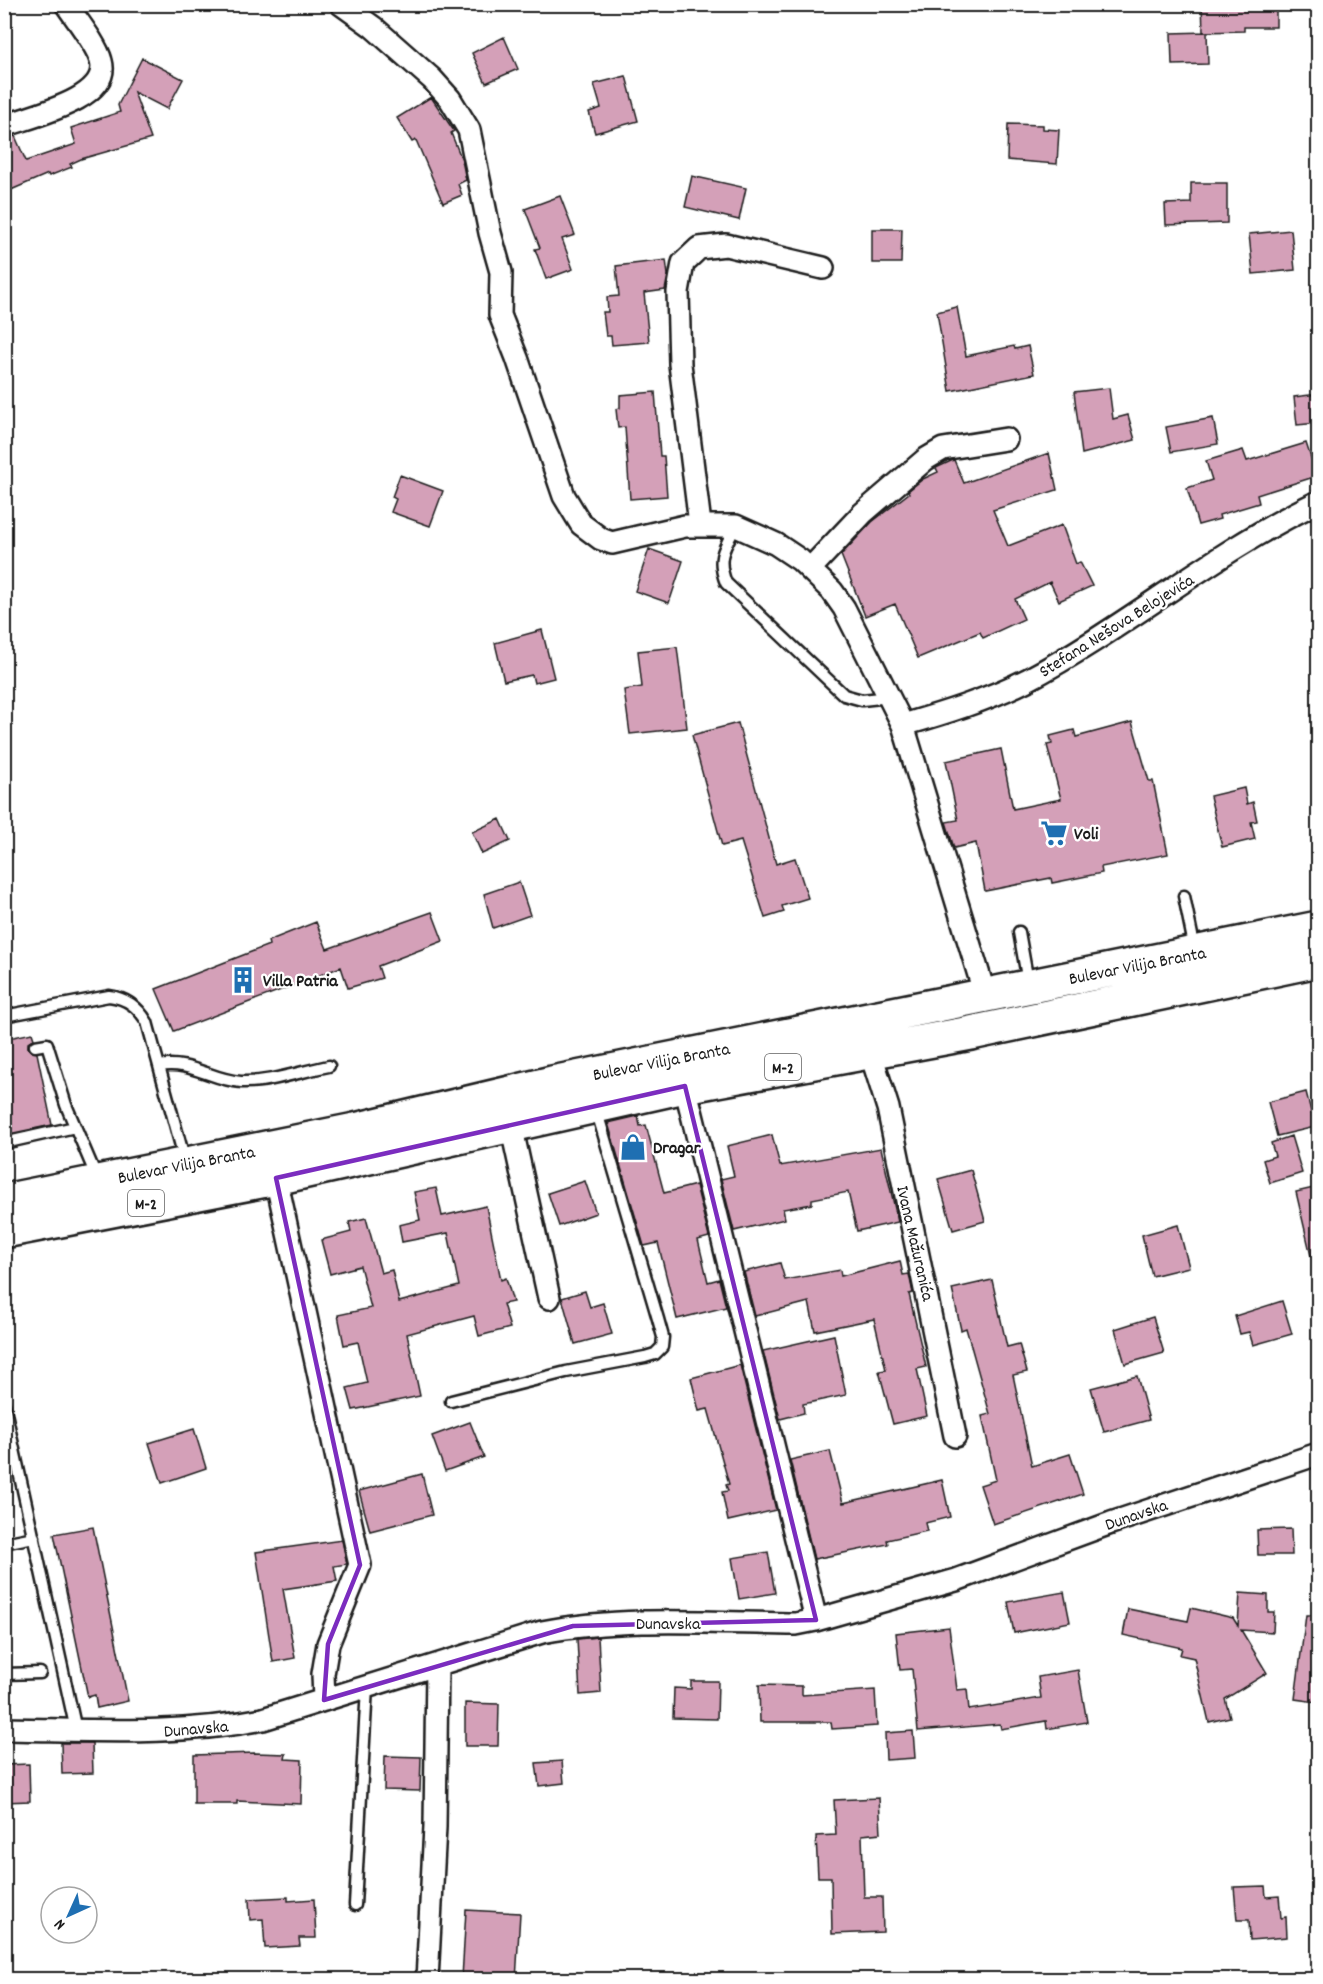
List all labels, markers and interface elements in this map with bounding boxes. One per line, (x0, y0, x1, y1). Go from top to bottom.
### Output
street label: Stefana Nešova Belojevića (1035, 569, 1200, 685)
supermarket icon: Voli (1039, 818, 1069, 848)
place label: Voli (1074, 823, 1099, 848)
street label: Bulevar Vilija Branta (1067, 942, 1209, 993)
building icon: Villa Patria (228, 965, 258, 995)
place label: Villa Patria (263, 970, 338, 995)
street label: Bulevar Vilija Branta (591, 1038, 733, 1089)
road number: M-2 (765, 1054, 801, 1080)
shop icon: Dragar (618, 1132, 648, 1162)
place label: Dragar (653, 1137, 701, 1162)
street label: Bulevar Vilija Branta (116, 1141, 258, 1192)
street label: Ivana Mažuranića (888, 1183, 939, 1304)
road number: M-2 (128, 1190, 164, 1216)
street label: Dunavska (1102, 1494, 1172, 1539)
street label: Dunavska (636, 1613, 701, 1638)
street label: Dunavska (163, 1715, 230, 1746)
north arrow (39, 1885, 99, 1945)
text: N (49, 1913, 71, 1935)

